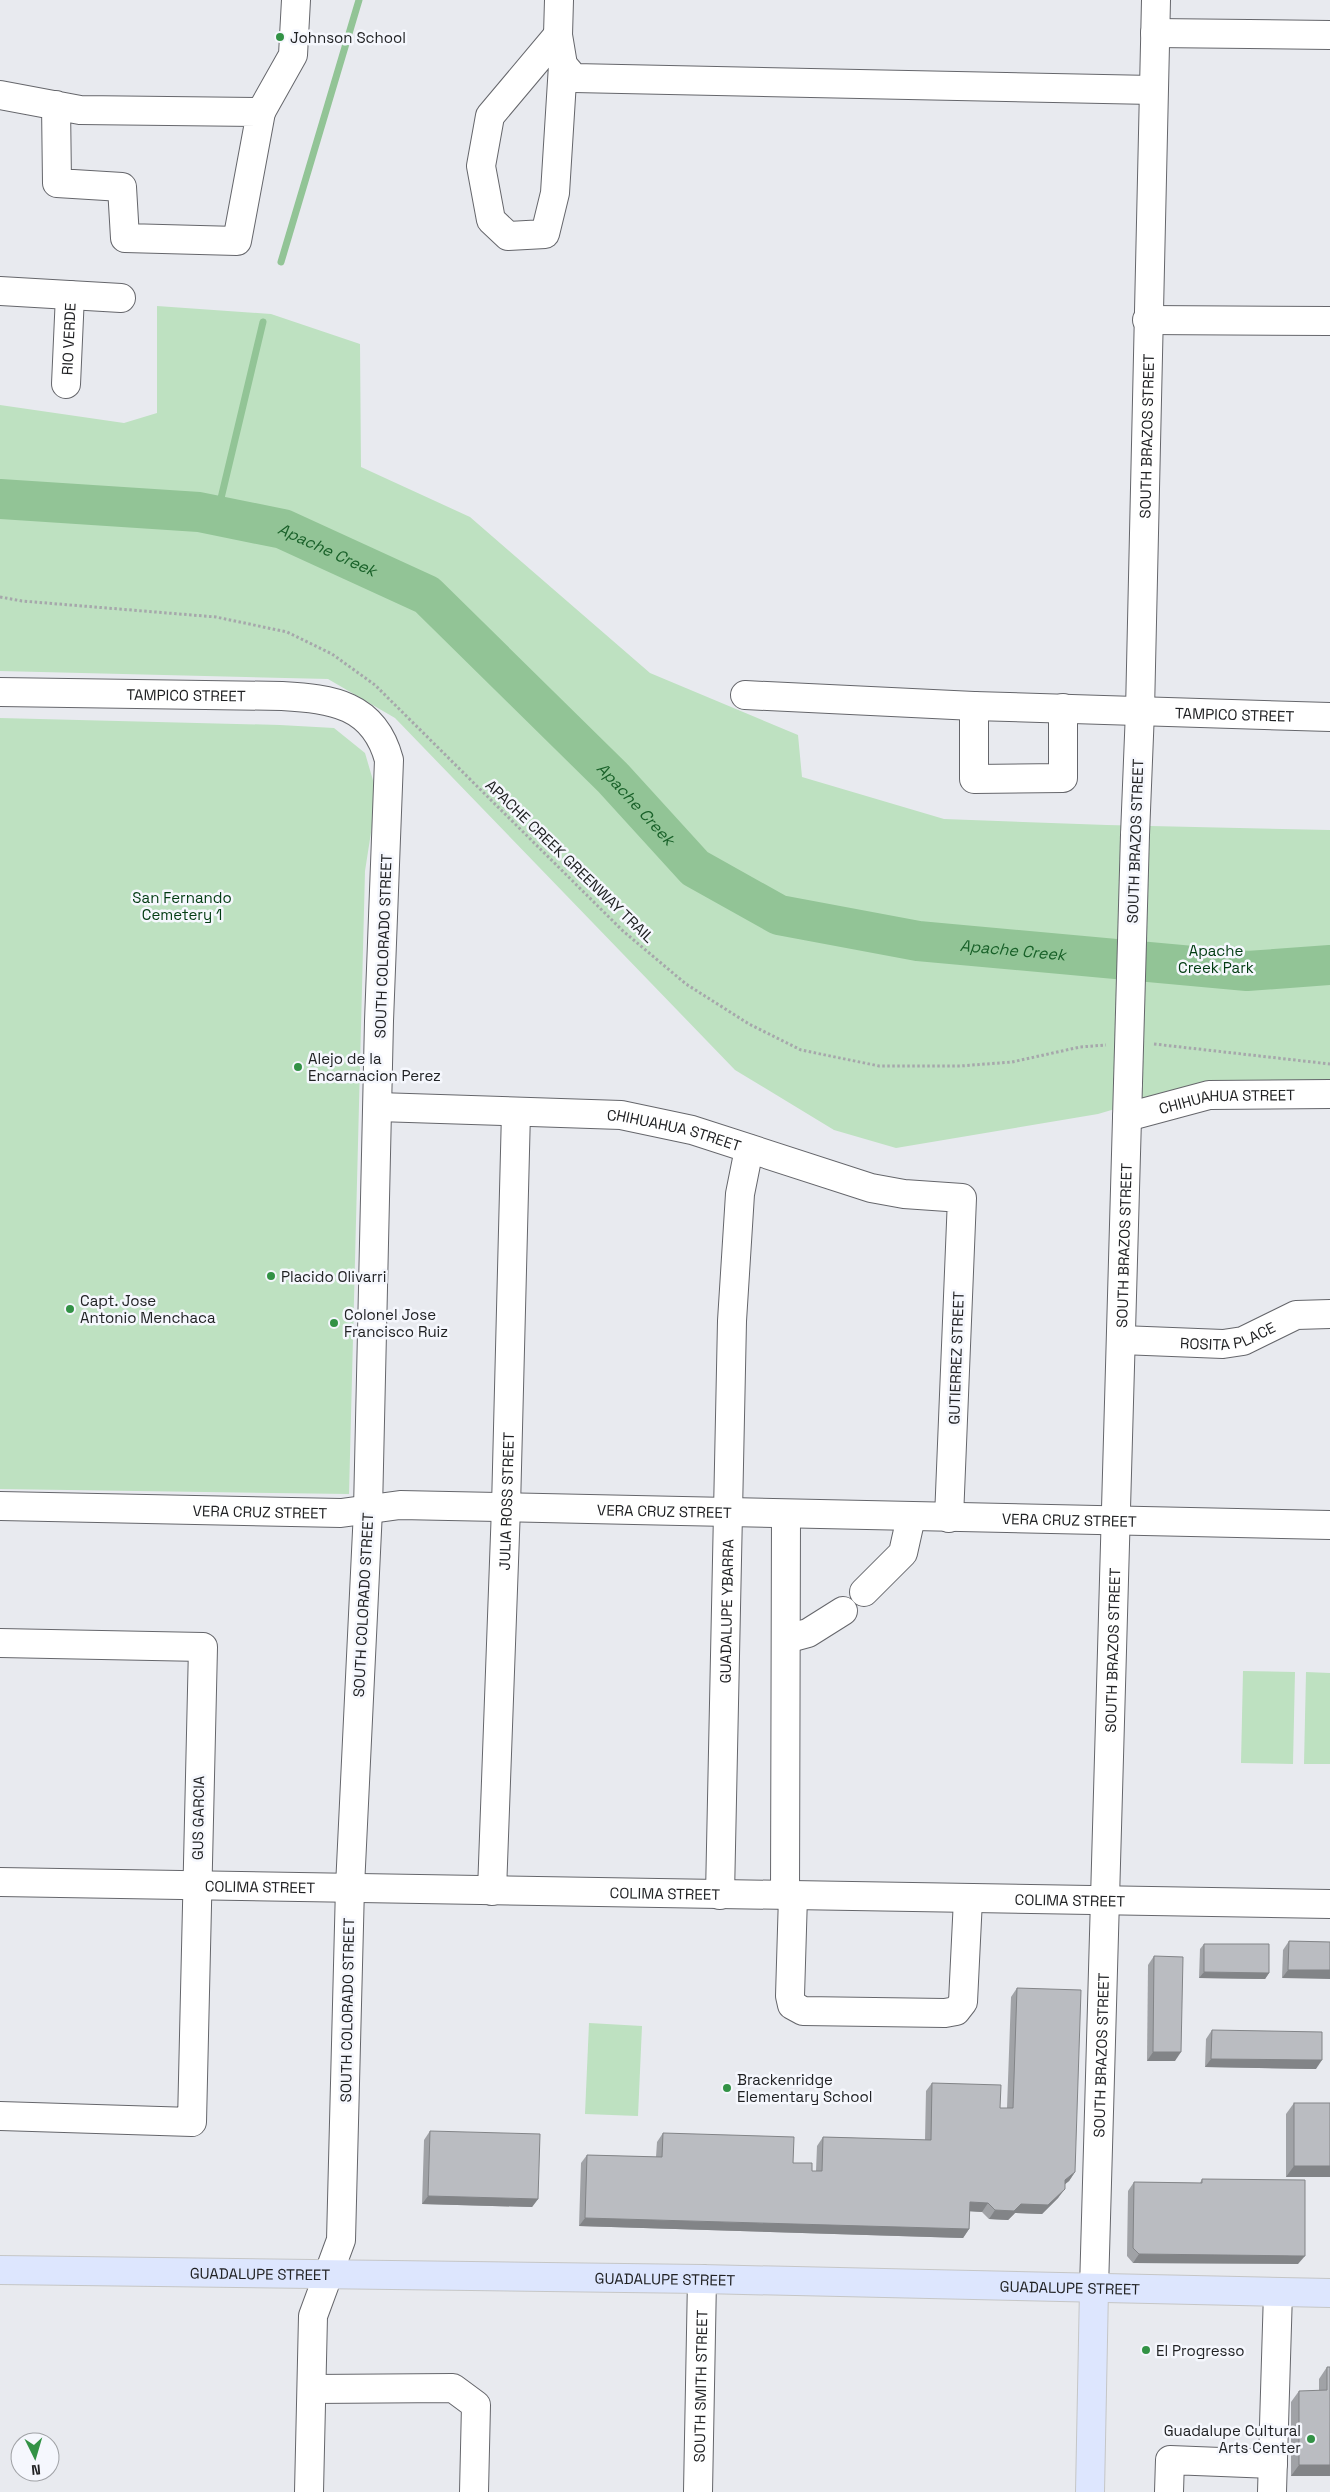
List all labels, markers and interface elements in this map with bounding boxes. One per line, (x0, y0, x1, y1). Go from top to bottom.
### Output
place label: Johnson School (290, 28, 406, 47)
marker: Johnson School (274, 31, 286, 43)
street label: RIO VERDE (57, 302, 79, 376)
street label: SOUTH BRAZOS STREET (1135, 353, 1158, 519)
water label: Apache Creek (275, 518, 382, 582)
street label: TAMPICO STREET (126, 684, 246, 705)
street label: TAMPICO STREET (1175, 703, 1295, 725)
water label: Apache Creek (592, 758, 681, 852)
street label: SOUTH BRAZOS STREET (1123, 758, 1147, 924)
street label: APACHE CREEK GREENWAY TRAIL (482, 775, 658, 947)
street label: SOUTH COLORADO STREET (370, 853, 396, 1039)
park label: San Fernando Cemetery 1 (132, 888, 232, 924)
water label: Apache Creek (959, 934, 1069, 965)
park label: Apache Creek Park (1178, 941, 1254, 977)
place label: Alejo de la Encarnacion Perez (308, 1049, 441, 1085)
marker: Alejo de la Encarnacion Perez (292, 1061, 304, 1073)
street label: CHIHUAHUA STREET (1157, 1085, 1295, 1118)
street label: CHIHUAHUA STREET (607, 1105, 744, 1155)
street label: SOUTH BRAZOS STREET (1112, 1163, 1135, 1328)
place label: Placido Olivarri (281, 1267, 386, 1286)
marker: Placido Olivarri (265, 1270, 277, 1282)
place label: Capt. Jose Antonio Menchaca (80, 1291, 216, 1327)
street label: GUTIERREZ STREET (944, 1291, 968, 1425)
marker: Capt. Jose Antonio Menchaca (64, 1303, 76, 1315)
place label: Colonel Jose Francisco Ruiz (344, 1305, 448, 1341)
marker: Colonel Jose Francisco Ruiz (328, 1317, 340, 1329)
street label: ROSITA PLACE (1180, 1317, 1278, 1354)
street label: JULIA ROSS STREET (494, 1432, 517, 1571)
street label: VERA CRUZ STREET (192, 1500, 328, 1522)
street label: VERA CRUZ STREET (597, 1500, 732, 1522)
street label: VERA CRUZ STREET (1002, 1508, 1137, 1530)
street label: SOUTH COLORADO STREET (349, 1512, 377, 1698)
street label: GUADALUPE YBARRA (715, 1538, 737, 1683)
street label: SOUTH BRAZOS STREET (1100, 1567, 1124, 1733)
street label: GUS GARCIA (188, 1775, 208, 1860)
street label: COLIMA STREET (205, 1876, 316, 1897)
street label: COLIMA STREET (610, 1883, 720, 1903)
street label: COLIMA STREET (1014, 1889, 1125, 1910)
street label: SOUTH COLORADO STREET (336, 1917, 358, 2103)
street label: SOUTH BRAZOS STREET (1089, 1972, 1112, 2138)
place label: Brackenridge Elementary School (737, 2070, 873, 2106)
marker: Brackenridge Elementary School (721, 2082, 733, 2094)
street label: GUADALUPE STREET (190, 2263, 331, 2284)
street label: GUADALUPE STREET (595, 2268, 736, 2289)
street label: GUADALUPE STREET (999, 2276, 1140, 2298)
street label: SOUTH SMITH STREET (689, 2309, 711, 2463)
place label: El Progresso (1156, 2341, 1245, 2360)
marker: El Progresso (1140, 2344, 1152, 2356)
place label: Guadalupe Cultural Arts Center (1164, 2421, 1301, 2457)
north arrow (10, 2432, 60, 2482)
marker: Guadalupe Cultural Arts Center (1305, 2433, 1317, 2445)
text: N (31, 2461, 42, 2479)

